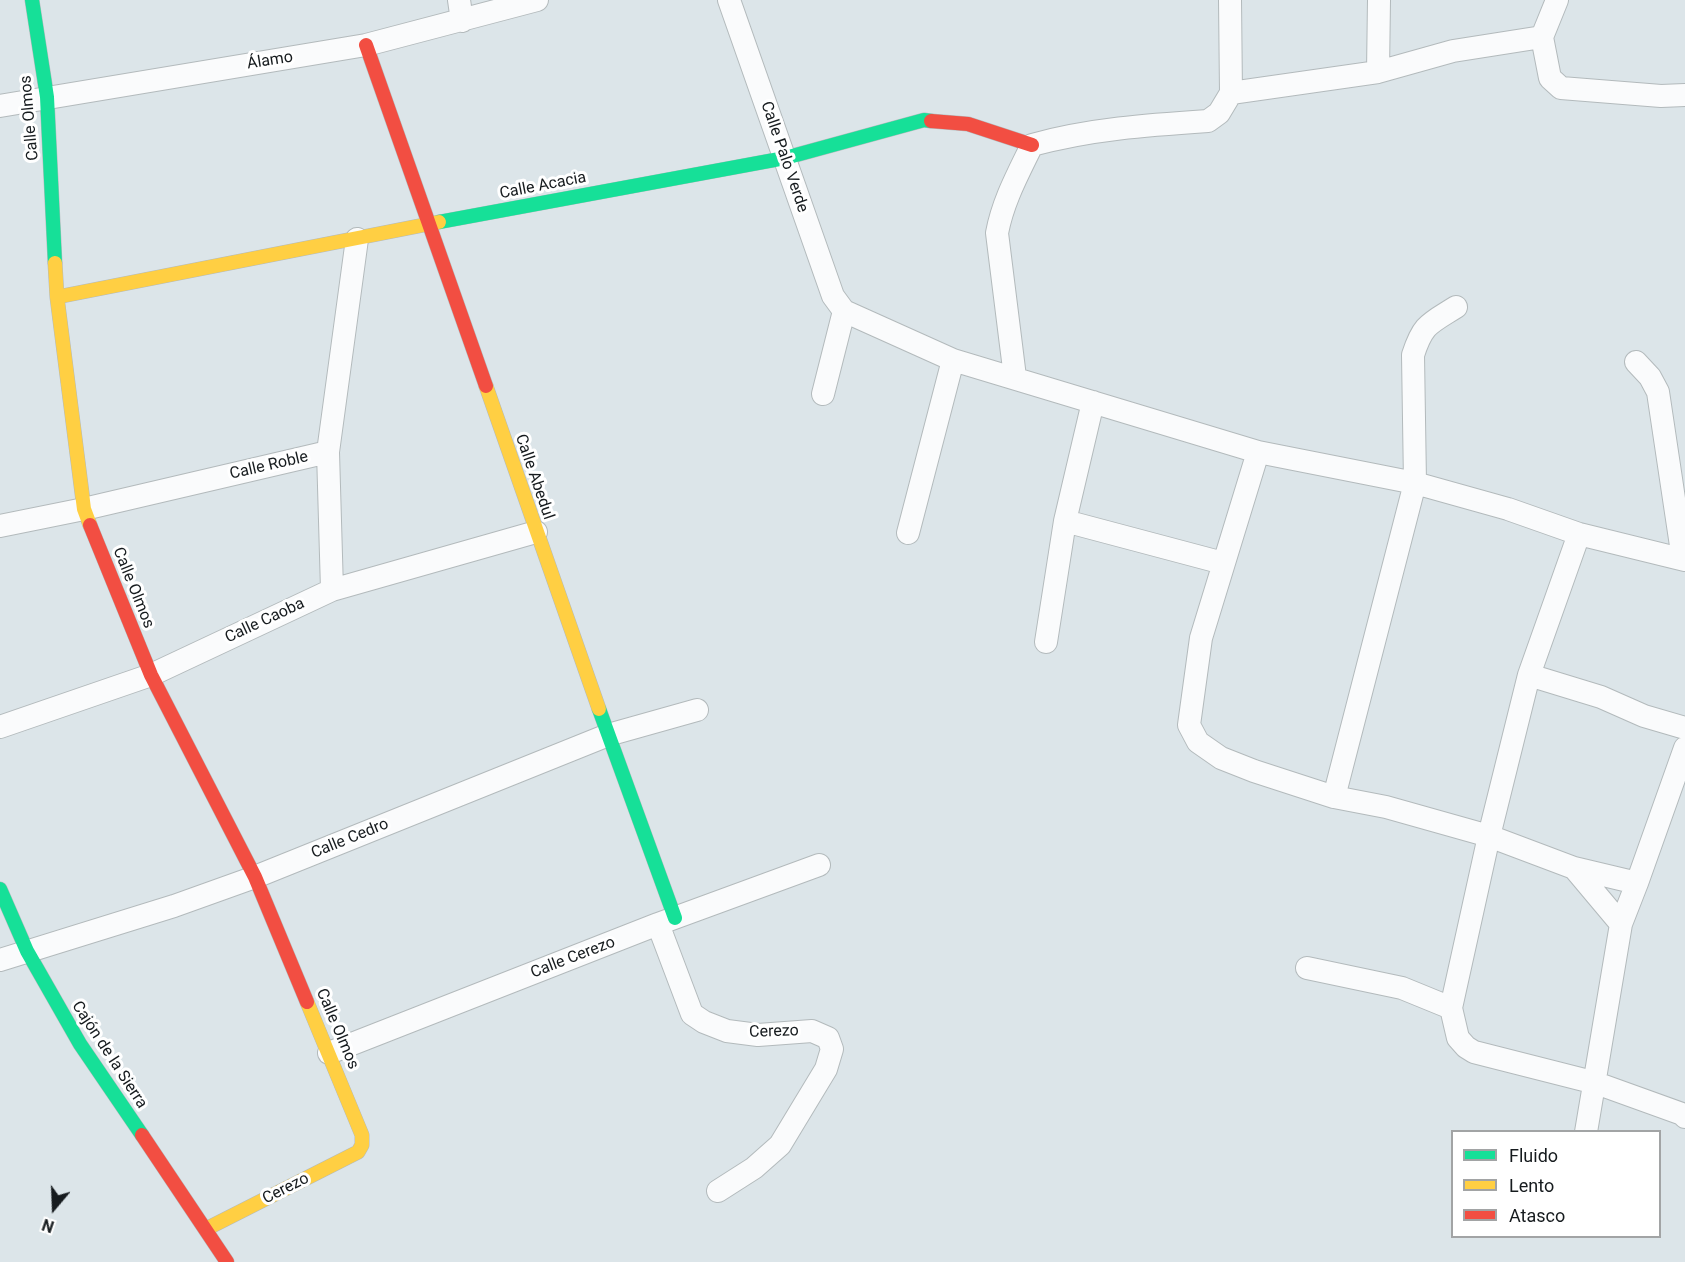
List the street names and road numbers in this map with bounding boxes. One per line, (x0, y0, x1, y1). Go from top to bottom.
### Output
street label: Álamo (246, 48, 294, 74)
street label: Calle Olmos (17, 74, 43, 162)
street label: Calle Palo Verde (756, 99, 812, 215)
street label: Calle Acacia (498, 168, 588, 204)
street label: Calle Abedul (510, 432, 558, 522)
street label: Calle Roble (228, 448, 310, 484)
street label: Calle Olmos (108, 545, 158, 631)
street label: Calle Caoba (222, 594, 308, 648)
street label: Calle Cedro (309, 815, 391, 863)
street label: Calle Cerezo (528, 933, 618, 983)
street label: Calle Olmos (311, 986, 363, 1072)
street label: Cajón de la Sierra (67, 998, 151, 1112)
street label: Cerezo (749, 1022, 799, 1042)
street label: Cerezo (260, 1169, 312, 1209)

